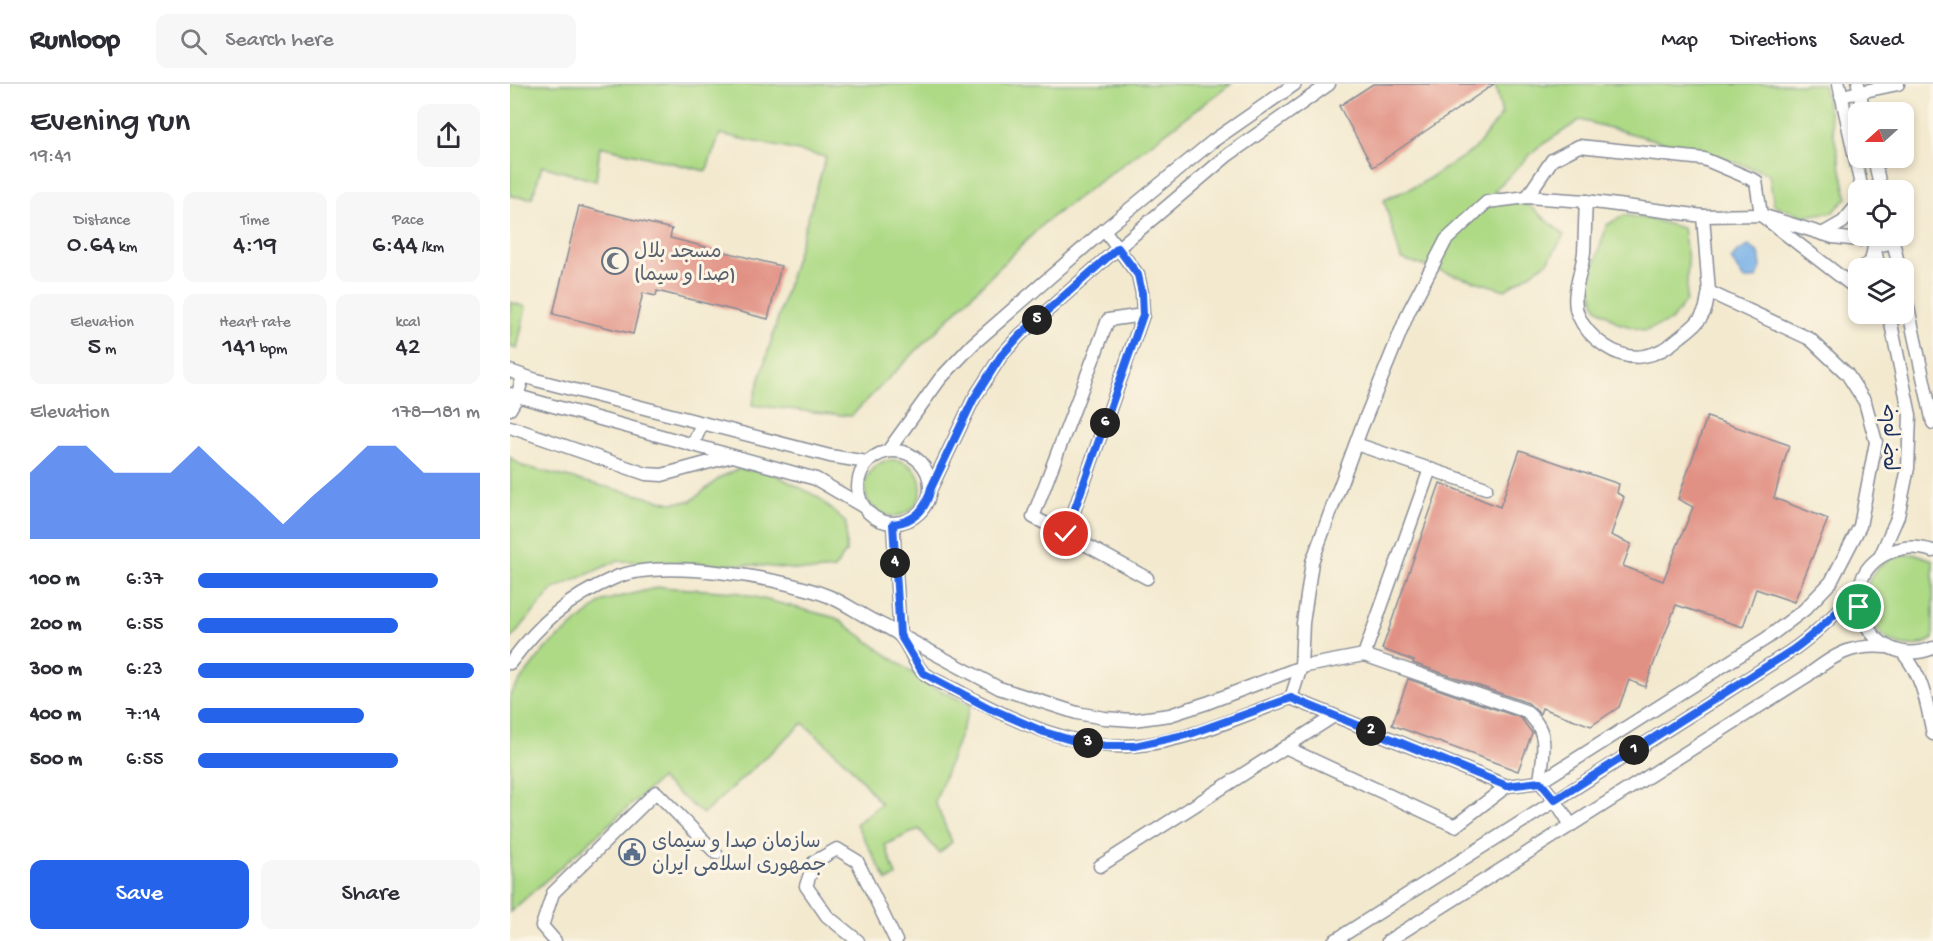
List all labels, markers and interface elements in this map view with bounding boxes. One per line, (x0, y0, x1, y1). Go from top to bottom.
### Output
search box (156, 14, 576, 68)
text: Runloop (30, 25, 120, 58)
icon: search (177, 25, 210, 58)
text: Search here (225, 28, 334, 54)
text: Map (1661, 29, 1698, 54)
text: Directions (1731, 29, 1816, 54)
text: Saved (1849, 29, 1903, 54)
north arrow (1848, 102, 1914, 168)
map controls (1848, 102, 1914, 324)
text: Evening run (30, 104, 190, 142)
button: share (417, 104, 480, 167)
text: 19:41 (30, 146, 72, 169)
button: locate (1848, 180, 1914, 246)
text: Distance (74, 212, 130, 231)
text: Time (240, 212, 270, 231)
text: Pace (392, 212, 424, 231)
text: 0.64 (67, 231, 115, 262)
text: 4:19 (233, 231, 277, 262)
text: 6:44 (372, 231, 418, 262)
text: km (115, 239, 137, 258)
text: /km (418, 239, 444, 258)
place label: مسجد بلال (صدا و سیما) (634, 241, 736, 288)
mosque icon: مسجد بلال (صدا و سیما) (600, 246, 630, 276)
button: layers (1848, 258, 1914, 324)
pin: 5 (1022, 305, 1052, 335)
text: 5 (1033, 310, 1041, 329)
text: Elevation (70, 314, 134, 333)
text: Heart rate (219, 314, 291, 333)
text: kcal (396, 314, 420, 333)
text: 5 (88, 333, 101, 364)
text: 141 (223, 333, 256, 364)
text: 42 (395, 333, 421, 364)
text: m (101, 341, 116, 360)
text: bpm (256, 341, 287, 360)
text: Elevation (30, 402, 110, 425)
text: 178–181 m (392, 402, 480, 425)
street label: جام جم (1877, 403, 1901, 471)
pin: 6 (1090, 408, 1120, 438)
text: 6 (1101, 413, 1109, 432)
pin (1040, 508, 1091, 559)
icon: check (1049, 517, 1082, 550)
pin: 4 (880, 548, 910, 578)
text: 4 (891, 553, 899, 572)
text: 100 m (30, 569, 80, 592)
text: 6:37 (126, 569, 163, 592)
pin (1833, 581, 1884, 632)
icon: arrive (1842, 590, 1875, 623)
text: 200 m (30, 614, 81, 637)
text: 6:55 (126, 614, 163, 637)
text: 300 m (30, 659, 82, 682)
text: 6:23 (126, 659, 163, 682)
text: 400 m (30, 704, 81, 727)
text: 7:14 (126, 704, 160, 727)
pin: 2 (1356, 716, 1386, 746)
text: 2 (1367, 721, 1375, 740)
pin: 3 (1073, 728, 1103, 758)
text: 3 (1084, 733, 1092, 752)
pin: 1 (1619, 735, 1649, 765)
text: 1 (1631, 740, 1637, 759)
text: 500 m (30, 749, 82, 772)
text: 6:55 (126, 749, 163, 772)
place label: سازمان صدا و سیمای جمهوری اسلامی ایران (652, 831, 826, 878)
public building icon: سازمان صدا و سیمای جمهوری اسلامی ایران (617, 837, 647, 867)
button: Save (30, 860, 249, 929)
button: Share (261, 860, 480, 929)

